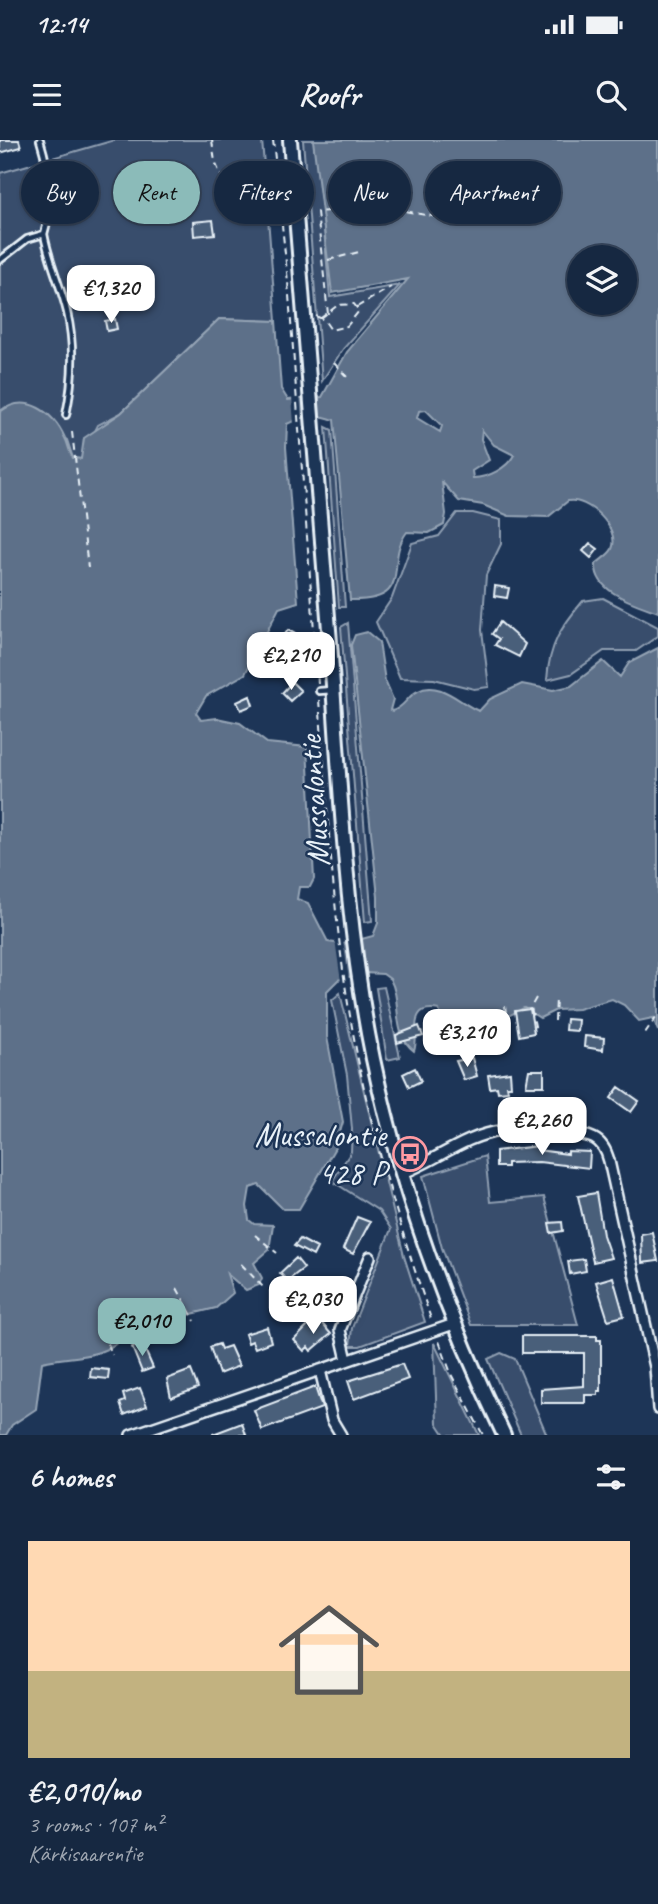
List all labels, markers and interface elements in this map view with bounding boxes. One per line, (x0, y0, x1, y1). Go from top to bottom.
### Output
text: 12:14 (35, 8, 87, 41)
text: Roofr (298, 74, 360, 115)
icon: menu (28, 76, 66, 114)
icon: search (592, 76, 630, 114)
chip: Buy (21, 161, 99, 224)
chip: Rent (113, 161, 200, 224)
chip: Filters (214, 161, 314, 224)
chip: New (328, 161, 411, 224)
chip: Apartment (425, 161, 561, 224)
map controls (567, 245, 637, 315)
button: layers (567, 245, 637, 315)
pin: €1,320 (54, 265, 168, 325)
text: €1,320 (83, 273, 139, 302)
pin: €2,210 (234, 632, 348, 692)
text: €2,210 (263, 640, 319, 669)
street label: Mussalontie (288, 732, 340, 868)
pin: €3,210 (410, 1010, 524, 1069)
text: €3,210 (439, 1017, 495, 1046)
pin: €2,260 (485, 1098, 599, 1157)
text: €2,260 (514, 1105, 570, 1134)
place label: Mussalontie 428 P (255, 1114, 391, 1194)
bus stop icon: Mussalontie 428 P (391, 1135, 429, 1173)
pin: €2,030 (256, 1276, 370, 1336)
text: €2,030 (285, 1284, 341, 1313)
pin: €2,010 (85, 1298, 199, 1358)
text: €2,010 (114, 1306, 170, 1335)
text: 6 homes (28, 1458, 113, 1496)
icon: filters (592, 1458, 630, 1496)
icon: home (266, 1587, 392, 1713)
text: €2,010/mo (28, 1772, 140, 1810)
text: 3 rooms · 107 m² (28, 1810, 163, 1839)
text: Kärkisaarentie (28, 1839, 142, 1868)

